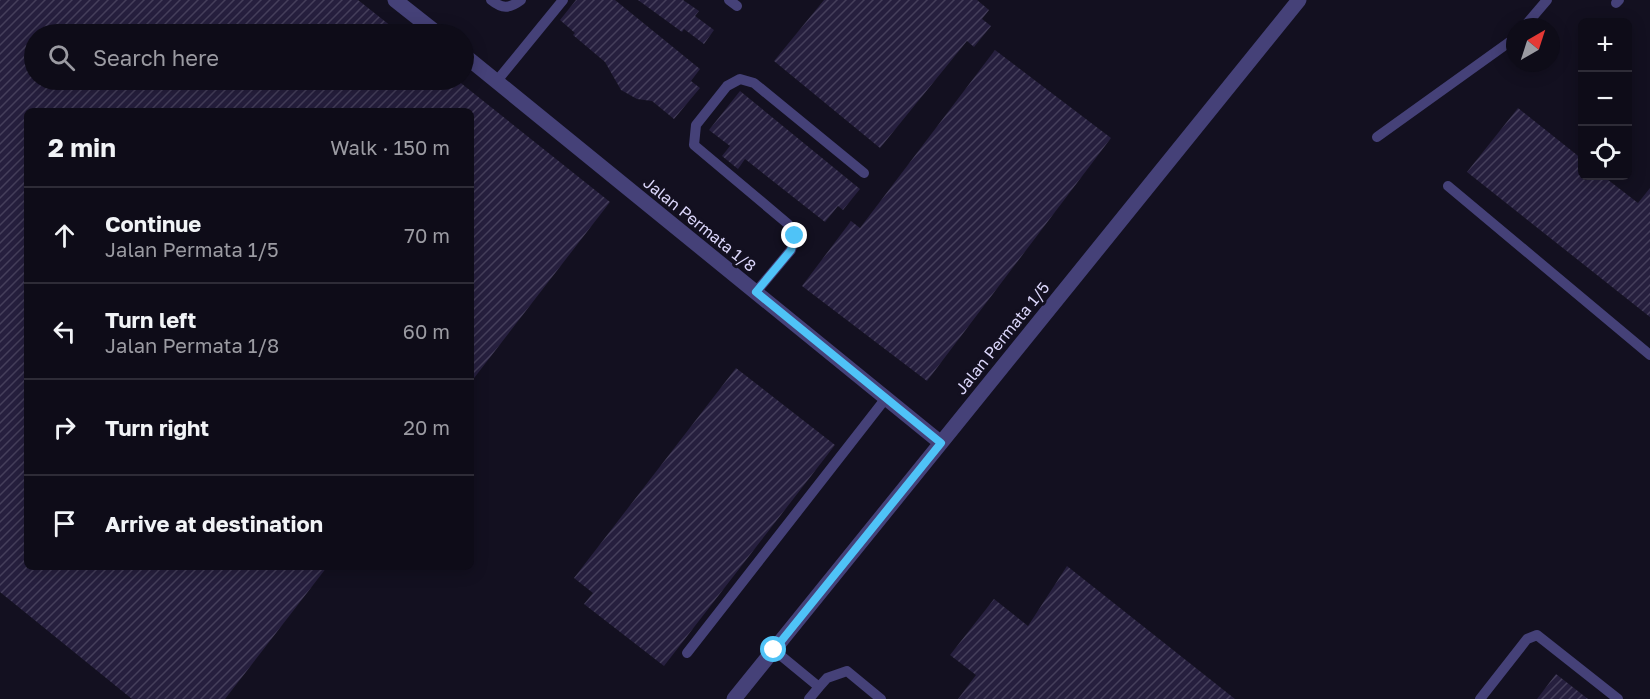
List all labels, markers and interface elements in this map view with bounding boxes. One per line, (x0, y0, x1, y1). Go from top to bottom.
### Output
north arrow (1506, 18, 1560, 72)
map controls (1578, 18, 1632, 180)
button: + (1578, 18, 1632, 72)
search box (24, 24, 474, 90)
icon: search (45, 41, 78, 74)
text: Search here (93, 44, 219, 71)
button: − (1578, 72, 1632, 126)
button: locate (1578, 126, 1632, 180)
text: 2 min (48, 132, 116, 163)
text: Walk · 150 m (330, 135, 450, 159)
street label: Jalan Permata 1/8 (640, 172, 760, 276)
text: Continue (105, 210, 201, 237)
icon: ahead (48, 219, 81, 252)
route end (781, 222, 807, 248)
text: 70 m (404, 223, 450, 247)
text: Jalan Permata 1/5 (105, 237, 279, 261)
street label: Jalan Permata 1/5 (951, 278, 1053, 398)
text: Turn left (105, 306, 196, 333)
icon: left (48, 315, 81, 348)
text: 60 m (403, 319, 450, 343)
text: Jalan Permata 1/8 (105, 333, 279, 357)
icon: right (48, 411, 81, 444)
text: Turn right (105, 414, 209, 441)
text: 20 m (403, 415, 450, 439)
icon: arrive (48, 507, 81, 540)
text: Arrive at destination (105, 510, 323, 537)
route start (760, 636, 786, 662)

